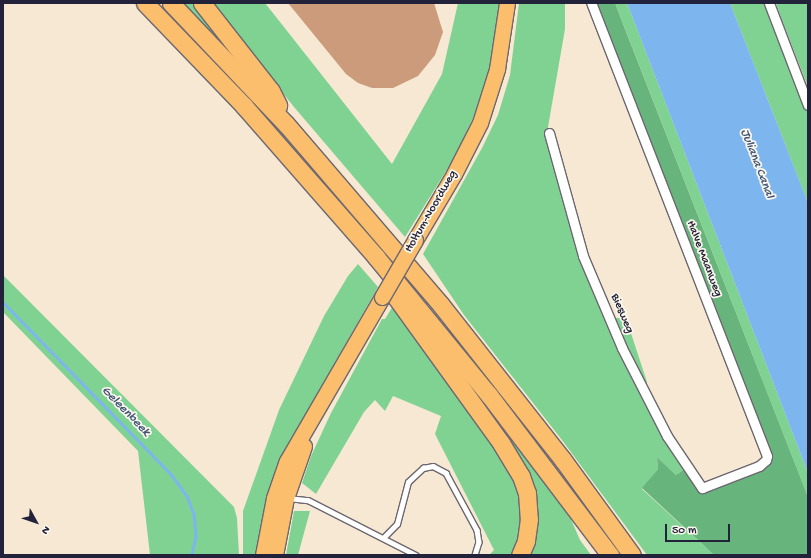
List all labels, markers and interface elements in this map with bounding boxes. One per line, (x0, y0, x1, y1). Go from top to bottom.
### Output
water label: Juliana Canal (736, 127, 776, 201)
street label: Holtum-Noordweg (403, 168, 461, 256)
street label: Halve Maanweg (682, 219, 724, 299)
street label: Biesweg (606, 292, 636, 336)
water label: Geleenbeek (97, 384, 153, 440)
north arrow (16, 502, 56, 542)
scale bar (667, 516, 732, 542)
text: N (38, 523, 52, 536)
text: 50 m (672, 524, 697, 538)

